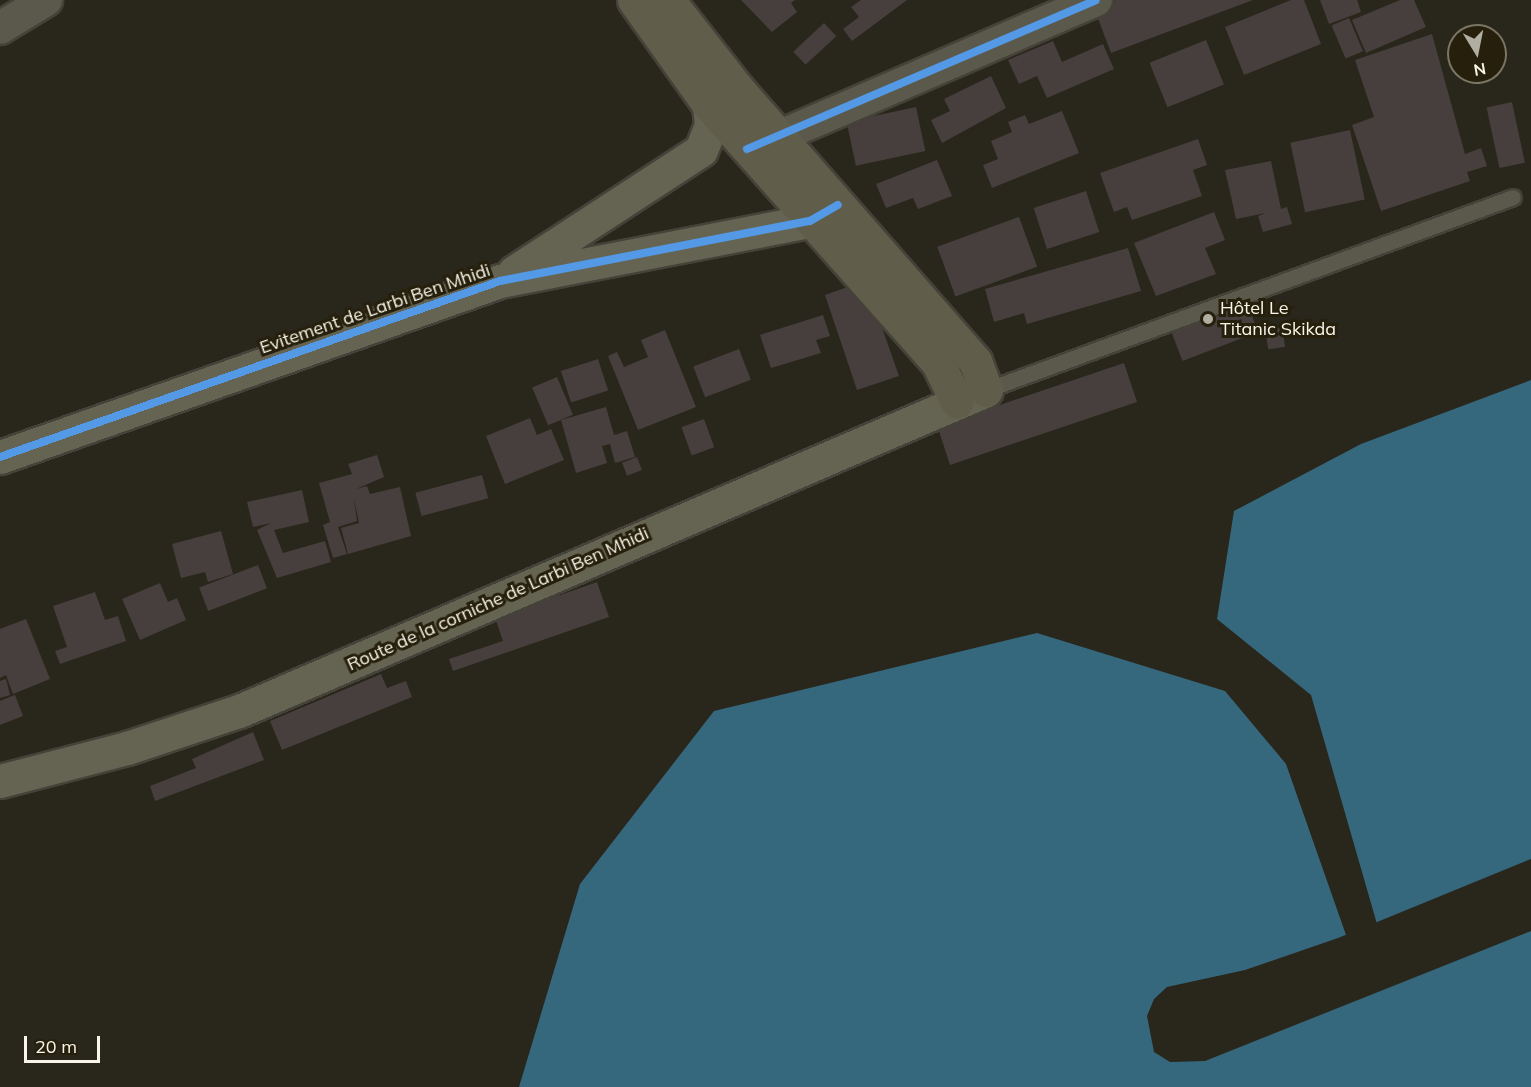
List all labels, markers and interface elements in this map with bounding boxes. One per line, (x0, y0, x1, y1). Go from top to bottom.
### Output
north arrow (1447, 24, 1507, 84)
text: N (1472, 59, 1487, 81)
street label: Evitement de Larbi Ben Mhidi (257, 259, 493, 359)
place label: Hôtel Le Titanic Skikda (1220, 298, 1336, 340)
marker: Hôtel Le Titanic Skikda (1201, 312, 1215, 326)
street label: Route de la corniche de Larbi Ben Mhidi (344, 522, 652, 676)
scale bar (27, 1024, 104, 1062)
text: 20 m (35, 1035, 77, 1058)

